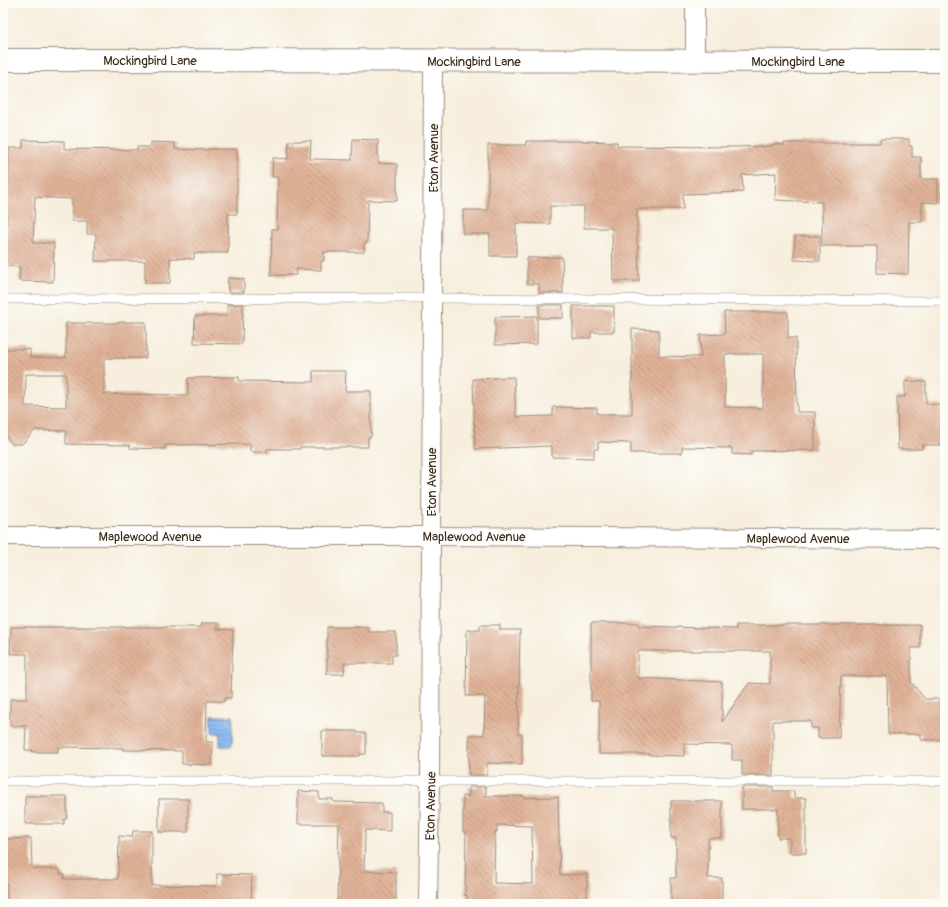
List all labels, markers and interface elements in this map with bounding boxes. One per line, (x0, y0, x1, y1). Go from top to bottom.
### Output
street label: Mockingbird Lane (103, 53, 197, 69)
street label: Mockingbird Lane (427, 54, 521, 70)
street label: Mockingbird Lane (751, 54, 845, 70)
street label: Eton Avenue (426, 123, 442, 193)
street label: Eton Avenue (424, 447, 440, 517)
street label: Maplewood Avenue (99, 529, 202, 545)
street label: Maplewood Avenue (423, 529, 526, 545)
street label: Maplewood Avenue (747, 531, 850, 547)
street label: Eton Avenue (422, 771, 440, 841)

